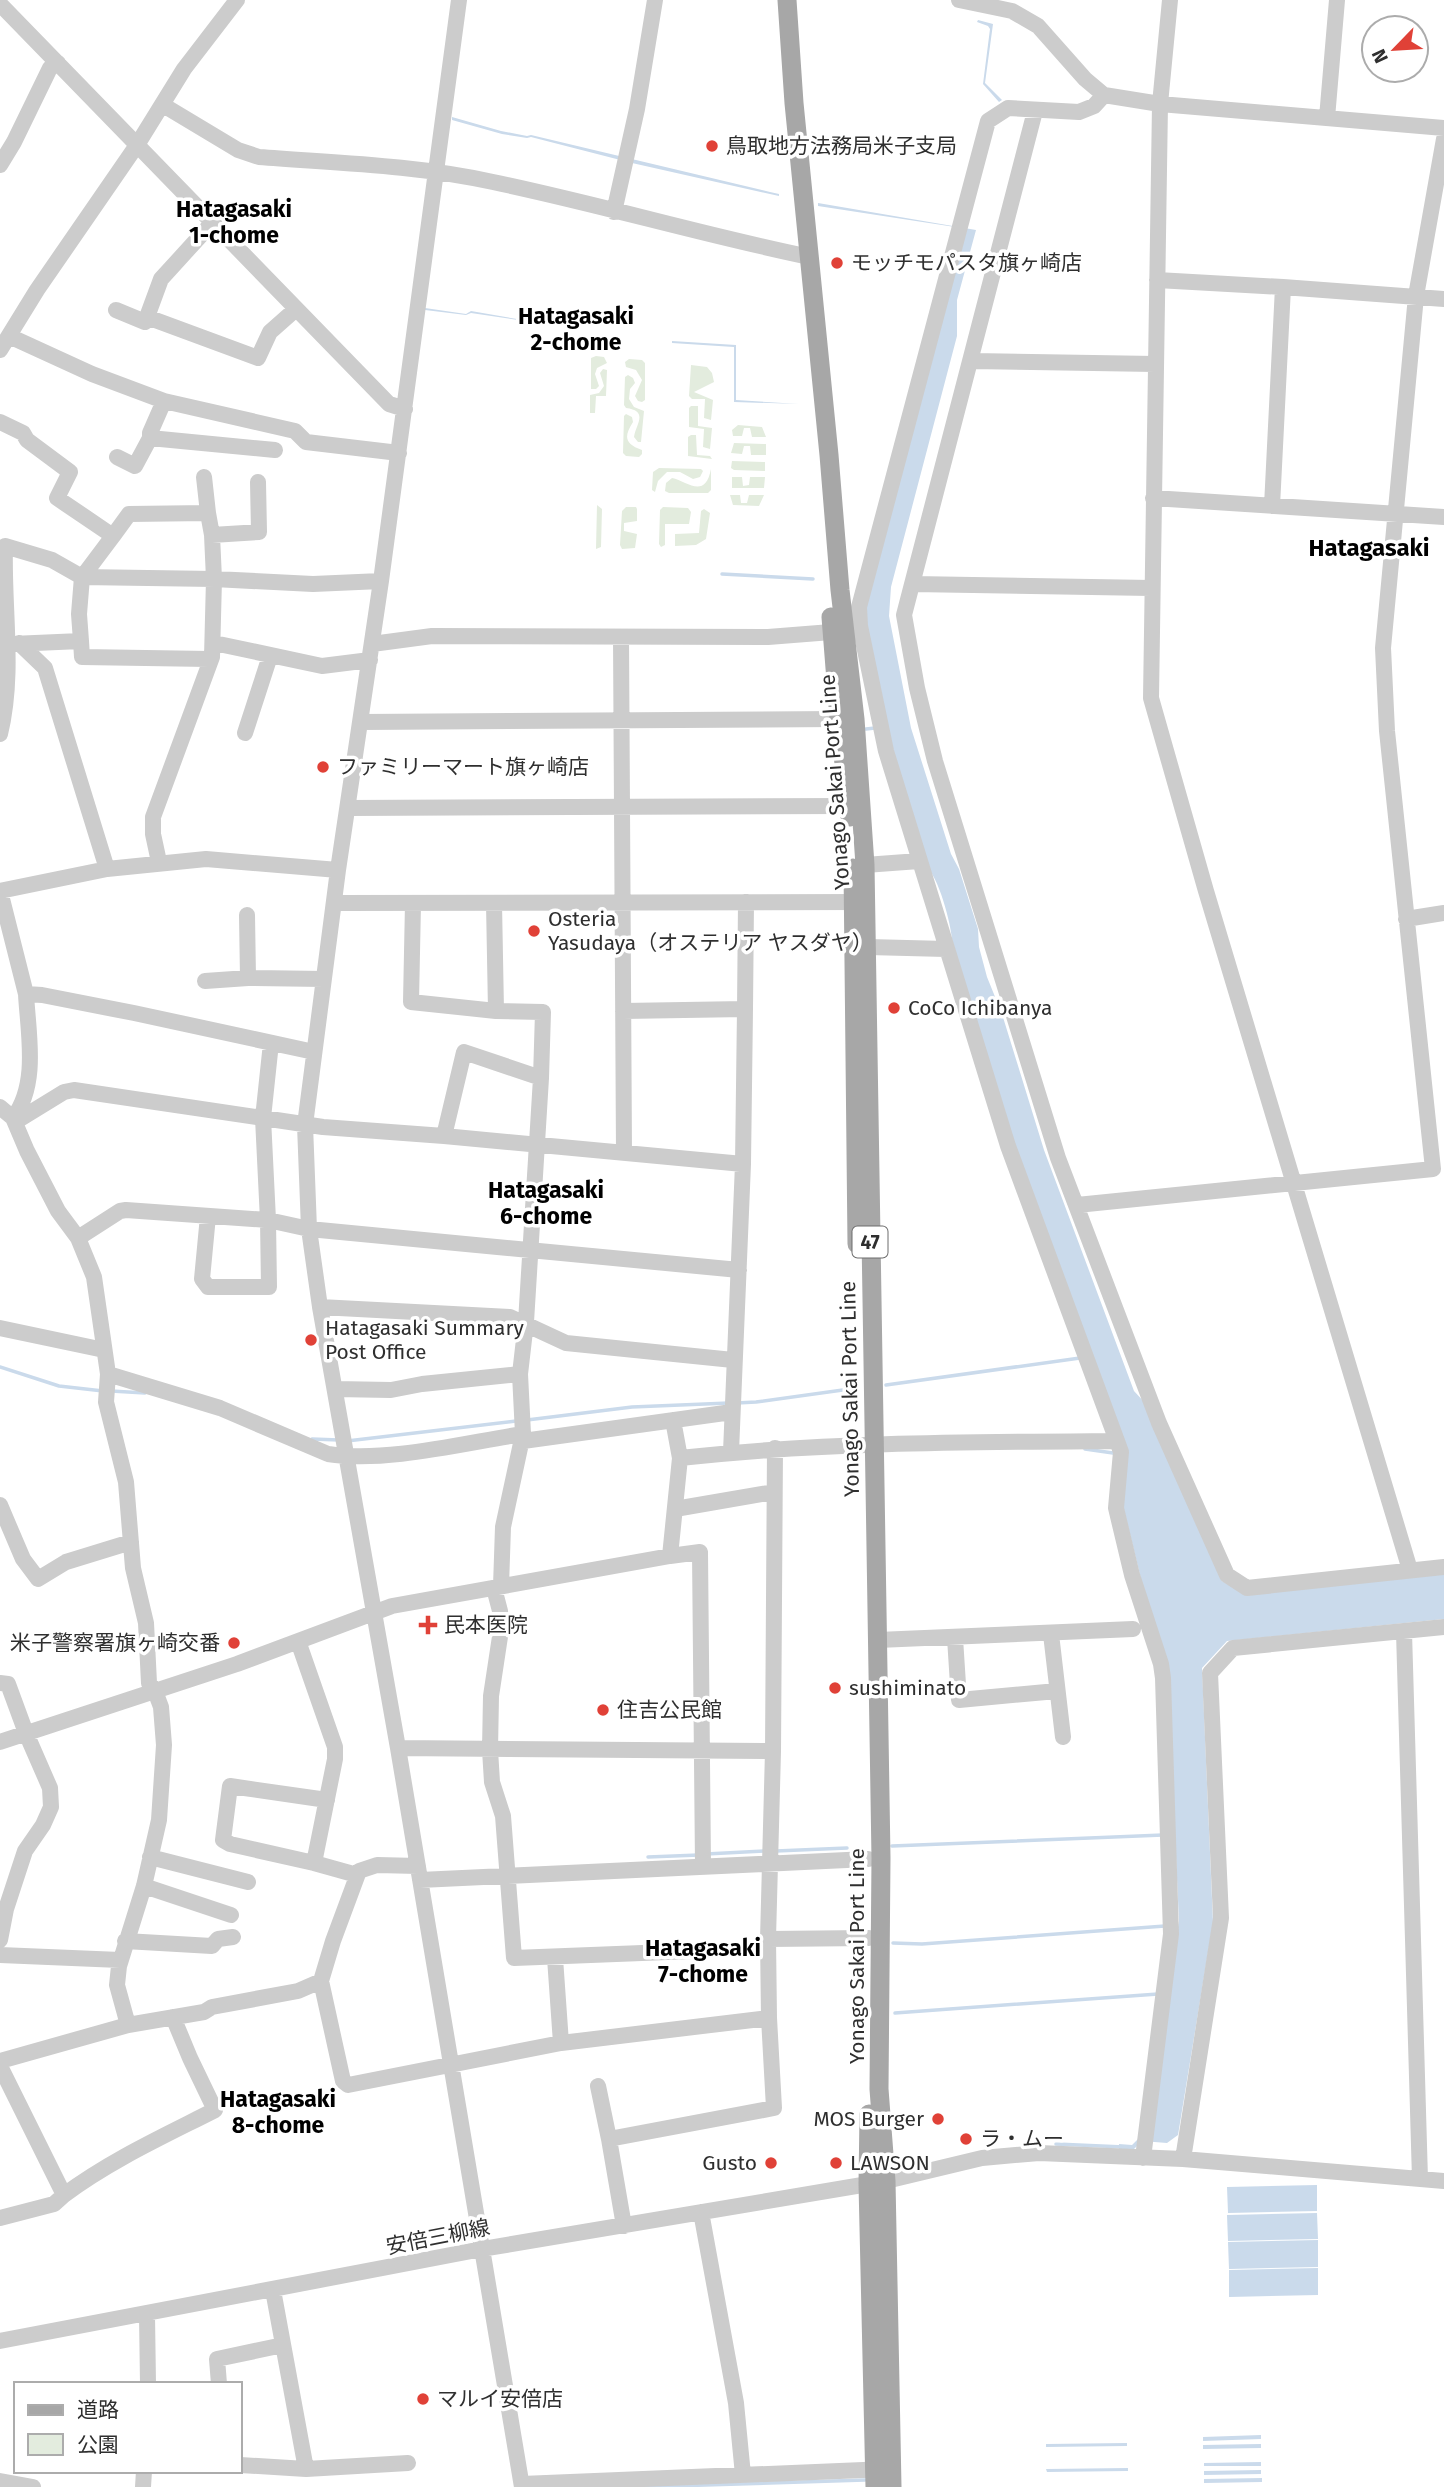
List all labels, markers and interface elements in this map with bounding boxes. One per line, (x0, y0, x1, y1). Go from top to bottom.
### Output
north arrow (1360, 14, 1430, 84)
text: N (1367, 45, 1393, 67)
place label: 鳥取地方法務局米子支局 (726, 133, 957, 159)
marker: 鳥取地方法務局米子支局 (704, 138, 720, 154)
district label: Hatagasaki 1-chome (176, 195, 292, 249)
place label: モッチモパスタ旗ヶ崎店 (851, 250, 1082, 276)
marker: モッチモパスタ旗ヶ崎店 (829, 255, 845, 271)
district label: Hatagasaki 2-chome (518, 302, 634, 356)
district label: Hatagasaki (1308, 534, 1430, 562)
street label: Yonago Sakai Port Line (814, 673, 856, 891)
place label: ファミリーマート旗ヶ崎店 (337, 754, 589, 780)
marker: ファミリーマート旗ヶ崎店 (315, 759, 331, 775)
place label: Osteria Yasudaya（オステリア ヤスダヤ） (548, 906, 873, 956)
marker: Osteria Yasudaya（オステリア ヤスダヤ） (526, 923, 542, 939)
place label: CoCo Ichibanya (908, 995, 1053, 1021)
marker: CoCo Ichibanya (886, 1000, 902, 1016)
district label: Hatagasaki 6-chome (488, 1176, 604, 1230)
road number: 47 (852, 1226, 888, 1258)
street label: Yonago Sakai Port Line (835, 1281, 865, 1497)
place label: Hatagasaki Summary Post Office (325, 1315, 525, 1365)
marker: Hatagasaki Summary Post Office (303, 1332, 319, 1348)
place label: 民本医院 (444, 1612, 528, 1638)
marker: 民本医院 (418, 1615, 438, 1635)
place label: 米子警察署旗ヶ崎交番 (10, 1630, 220, 1656)
marker: 米子警察署旗ヶ崎交番 (226, 1635, 242, 1651)
place label: sushiminato (849, 1675, 966, 1701)
marker: sushiminato (827, 1680, 843, 1696)
place label: 住吉公民館 (617, 1697, 722, 1723)
marker: 住吉公民館 (595, 1702, 611, 1718)
street label: Yonago Sakai Port Line (844, 1848, 870, 2064)
district label: Hatagasaki 7-chome (645, 1934, 761, 1988)
district label: Hatagasaki 8-chome (220, 2085, 336, 2139)
place label: MOS Burger (813, 2106, 924, 2132)
marker: MOS Burger (930, 2111, 946, 2127)
place label: ラ・ムー (980, 2126, 1064, 2152)
marker: ラ・ムー (958, 2131, 974, 2147)
place label: Gusto (702, 2150, 757, 2176)
place label: LAWSON (850, 2150, 930, 2176)
marker: Gusto (763, 2155, 779, 2171)
marker: LAWSON (828, 2155, 844, 2171)
street label: 安倍三柳線 (384, 2214, 492, 2260)
legend (14, 2382, 242, 2473)
place label: マルイ安倍店 (437, 2386, 563, 2412)
marker: マルイ安倍店 (415, 2391, 431, 2407)
text: 道路 (77, 2397, 119, 2423)
text: 公園 (77, 2432, 119, 2458)

